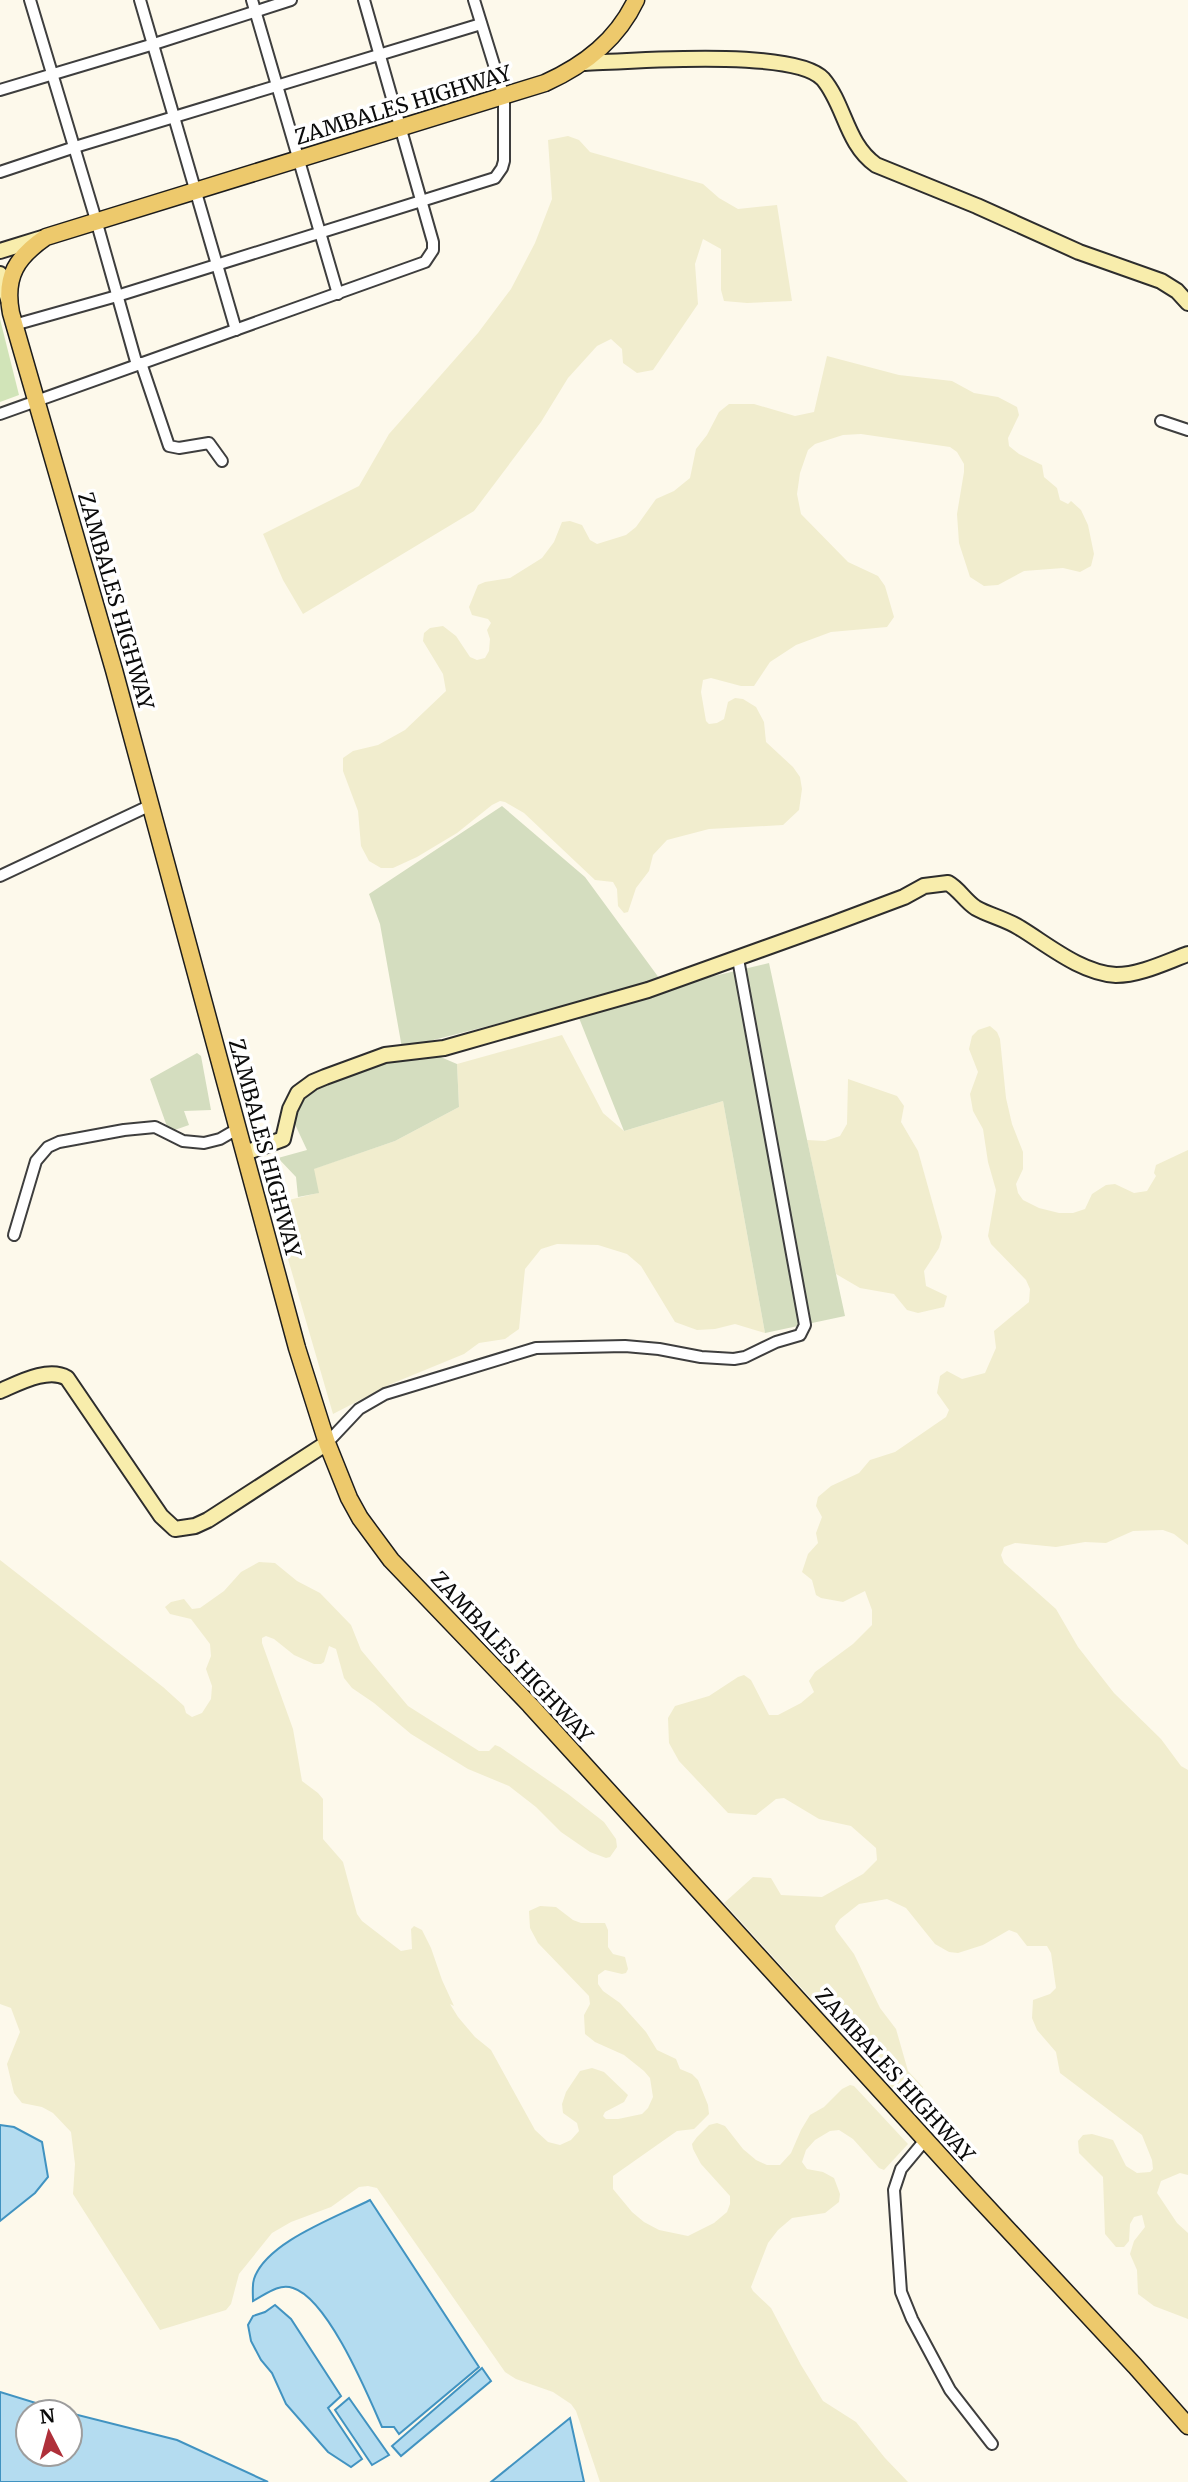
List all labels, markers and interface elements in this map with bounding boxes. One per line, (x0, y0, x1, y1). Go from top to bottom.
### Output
street label: ZAMBALES HIGHWAY (291, 59, 515, 151)
street label: ZAMBALES HIGHWAY (72, 489, 160, 713)
street label: ZAMBALES HIGHWAY (223, 1036, 307, 1261)
street label: ZAMBALES HIGHWAY (425, 1565, 599, 1749)
street label: ZAMBALES HIGHWAY (810, 1982, 981, 2168)
north arrow (14, 2398, 84, 2468)
text: N (39, 2403, 56, 2429)

